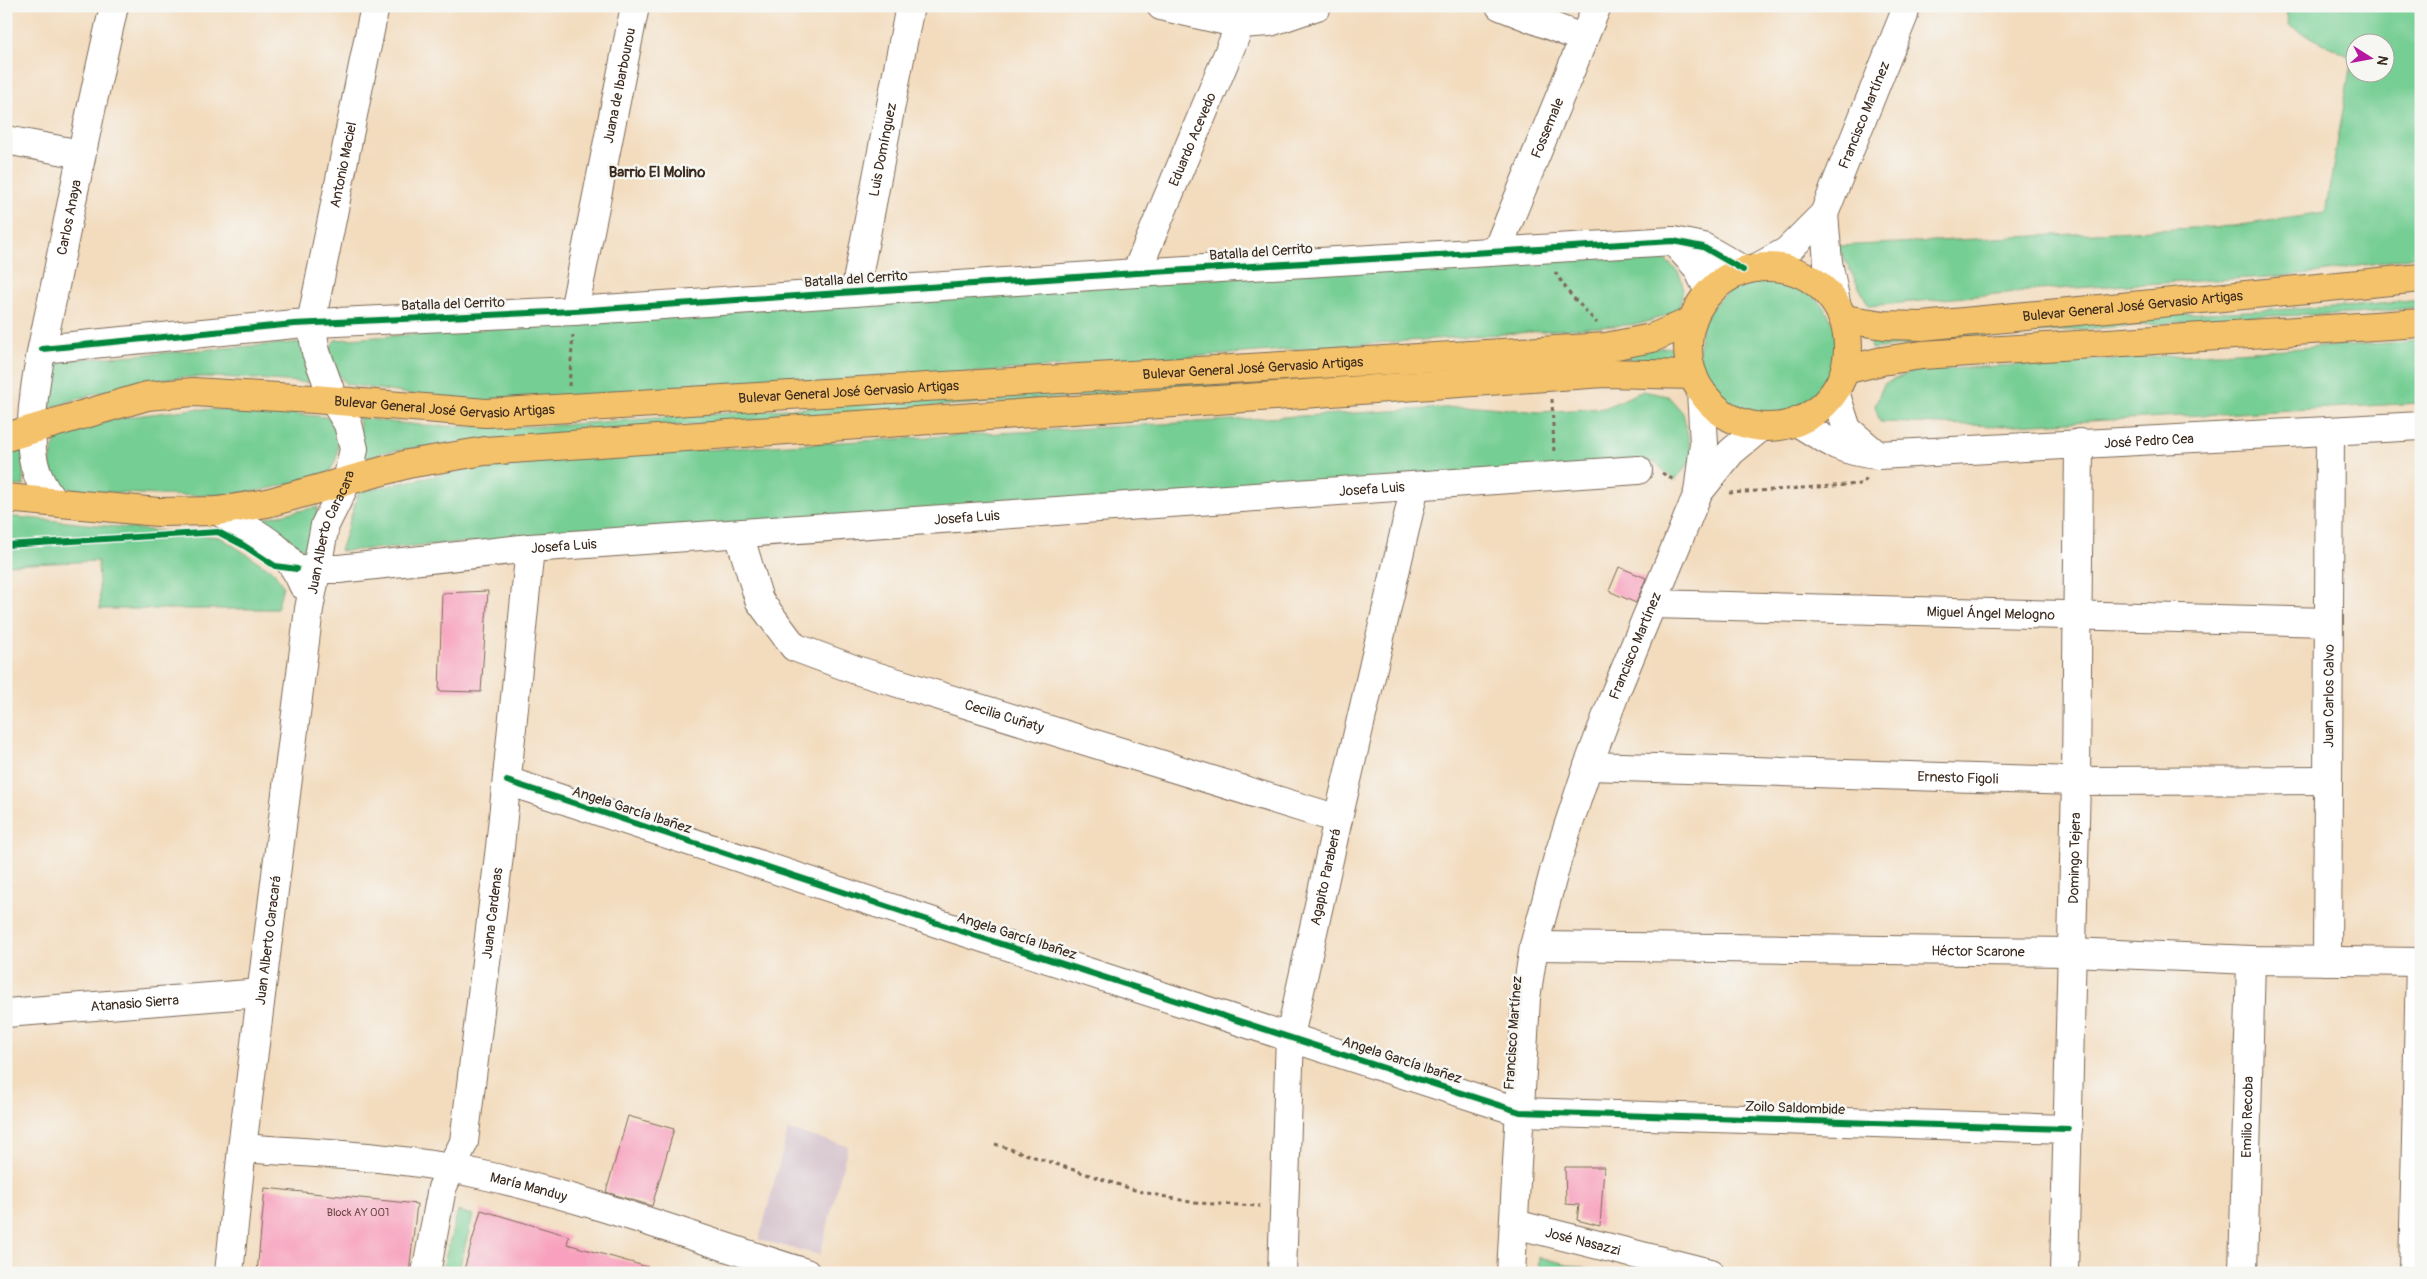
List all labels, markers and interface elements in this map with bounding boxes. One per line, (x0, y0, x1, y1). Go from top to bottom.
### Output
street label: Juana de Ibarbourou (599, 26, 639, 145)
north arrow (2344, 32, 2394, 82)
text: N (2373, 54, 2392, 67)
street label: Francisco Martínez (1835, 59, 1893, 171)
street label: Eduardo Acevedo (1165, 89, 1219, 189)
street label: Fossemale (1527, 95, 1567, 161)
street label: Luis Domínguez (865, 101, 900, 198)
street label: Antonio Maciel (326, 120, 360, 209)
district label: Barrio El Molino (609, 163, 705, 182)
street label: Carlos Anaya (53, 178, 85, 256)
street label: Batalla del Cerrito (1209, 240, 1314, 264)
street label: Batalla del Cerrito (804, 267, 909, 291)
street label: Bulevar General José Gervasio Artigas (2022, 287, 2244, 325)
street label: Batalla del Cerrito (401, 294, 506, 314)
street label: Bulevar General José Gervasio Artigas (1142, 353, 1365, 383)
street label: Bulevar General José Gervasio Artigas (738, 377, 960, 407)
street label: Bulevar General José Gervasio Artigas (333, 392, 556, 422)
street label: José Pedro Cea (2104, 430, 2194, 451)
street label: Juan Alberto Caracara (303, 469, 358, 596)
street label: Josefa Luis (1338, 478, 1406, 500)
street label: Josefa Luis (933, 506, 1001, 528)
street label: Josefa Luis (530, 535, 598, 556)
street label: Francisco Martínez (1605, 590, 1664, 702)
street label: Miguel Ángel Melogno (1926, 603, 2056, 623)
street label: Juan Carlos Calvo (2320, 644, 2337, 748)
street label: Cecilia Cuñaty (963, 696, 1046, 736)
street label: Ernesto Figoli (1917, 768, 1999, 787)
street label: Angela García Ibañez (570, 783, 694, 837)
street label: Domingo Tejera (2065, 812, 2084, 904)
street label: Agapito Paraberá (1306, 827, 1344, 927)
street label: Juana Cardenas (478, 866, 506, 960)
street label: Juan Alberto Caracará (251, 875, 284, 1006)
street label: Angela García Ibañez (955, 909, 1079, 963)
street label: Héctor Scarone (1931, 942, 2025, 960)
street label: Francisco Martínez (1501, 975, 1525, 1091)
street label: Atanasio Sierra (90, 991, 180, 1015)
street label: Angela García Ibañez (1340, 1033, 1464, 1087)
street label: Emilio Recoba (2237, 1076, 2257, 1158)
street label: Zoilo Saldombide (1745, 1098, 1845, 1118)
street label: María Manduy (488, 1168, 569, 1205)
house number: Block AY 001 (327, 1206, 389, 1219)
street label: José Nasazzi (1544, 1223, 1623, 1259)

